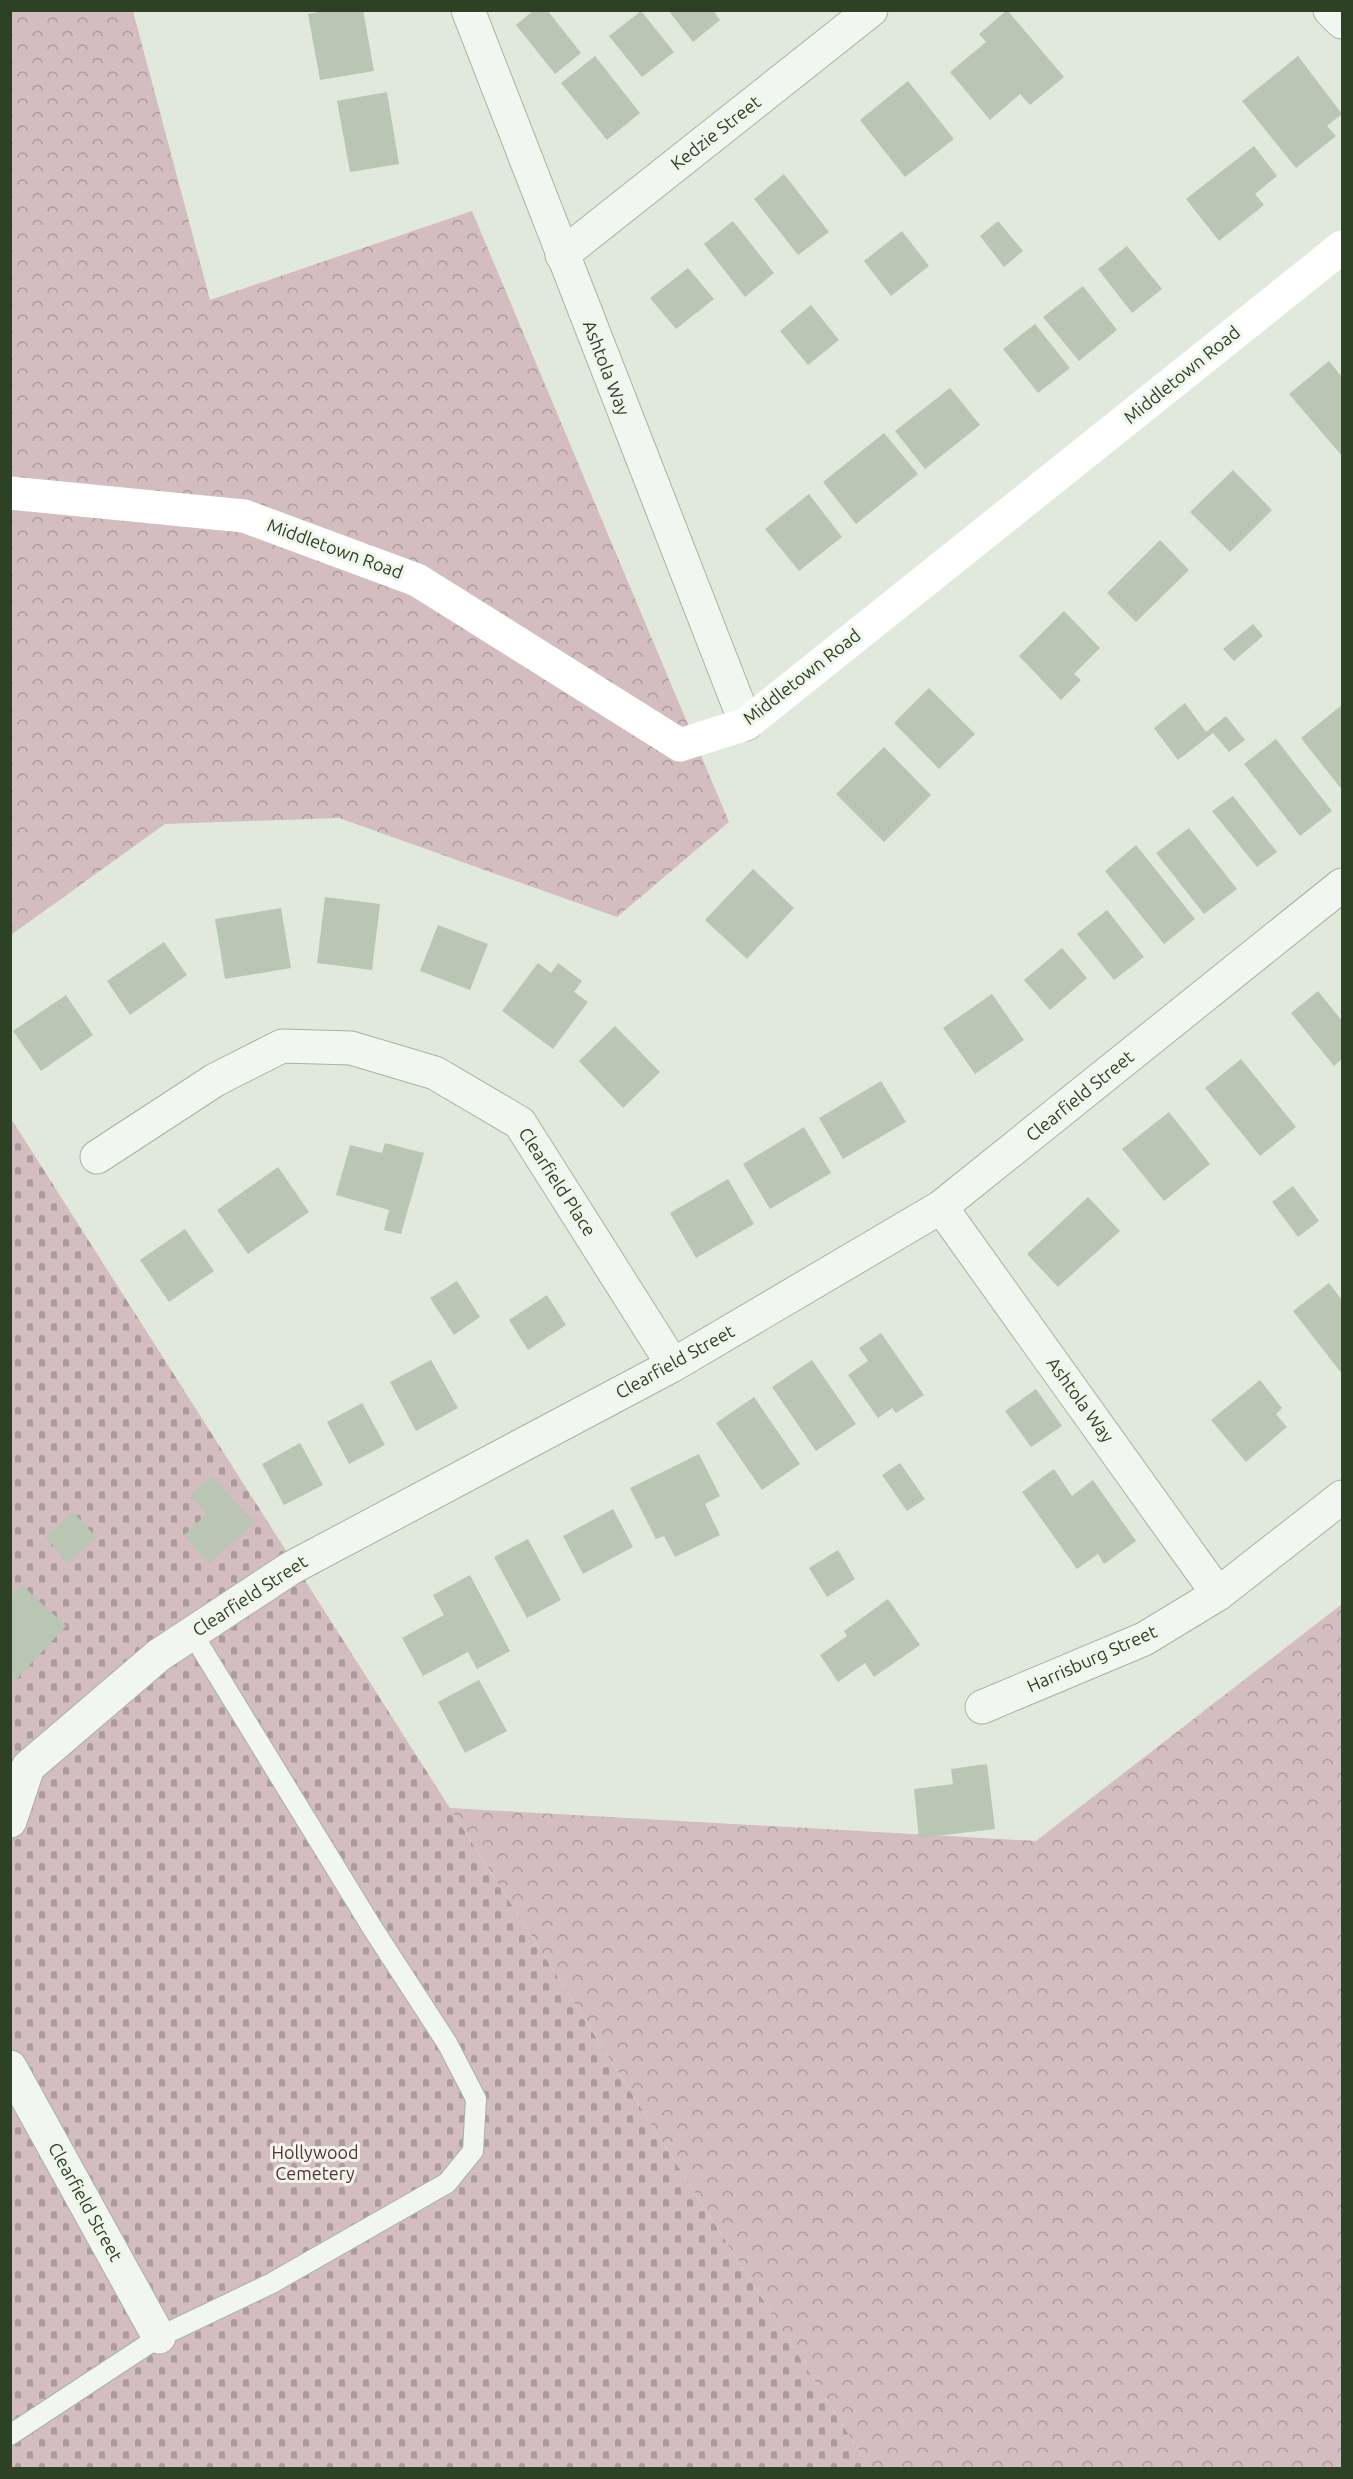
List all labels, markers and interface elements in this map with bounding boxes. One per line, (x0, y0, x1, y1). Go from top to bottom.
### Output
street label: Kedzie Street (667, 91, 764, 173)
street label: Ashtola Way (580, 317, 634, 418)
street label: Middletown Road (1119, 321, 1243, 427)
street label: Middletown Road (265, 514, 406, 582)
street label: Middletown Road (739, 624, 864, 728)
street label: Clearfield Street (1022, 1046, 1137, 1145)
street label: Clearfield Place (515, 1123, 600, 1239)
street label: Clearfield Street (612, 1320, 737, 1402)
street label: Ashtola Way (1043, 1353, 1118, 1446)
street label: Clearfield Street (188, 1551, 310, 1640)
street label: Harrisburg Street (1024, 1620, 1160, 1696)
street label: Clearfield Street (45, 2139, 127, 2264)
park label: Hollywood Cemetery (272, 2142, 359, 2183)

